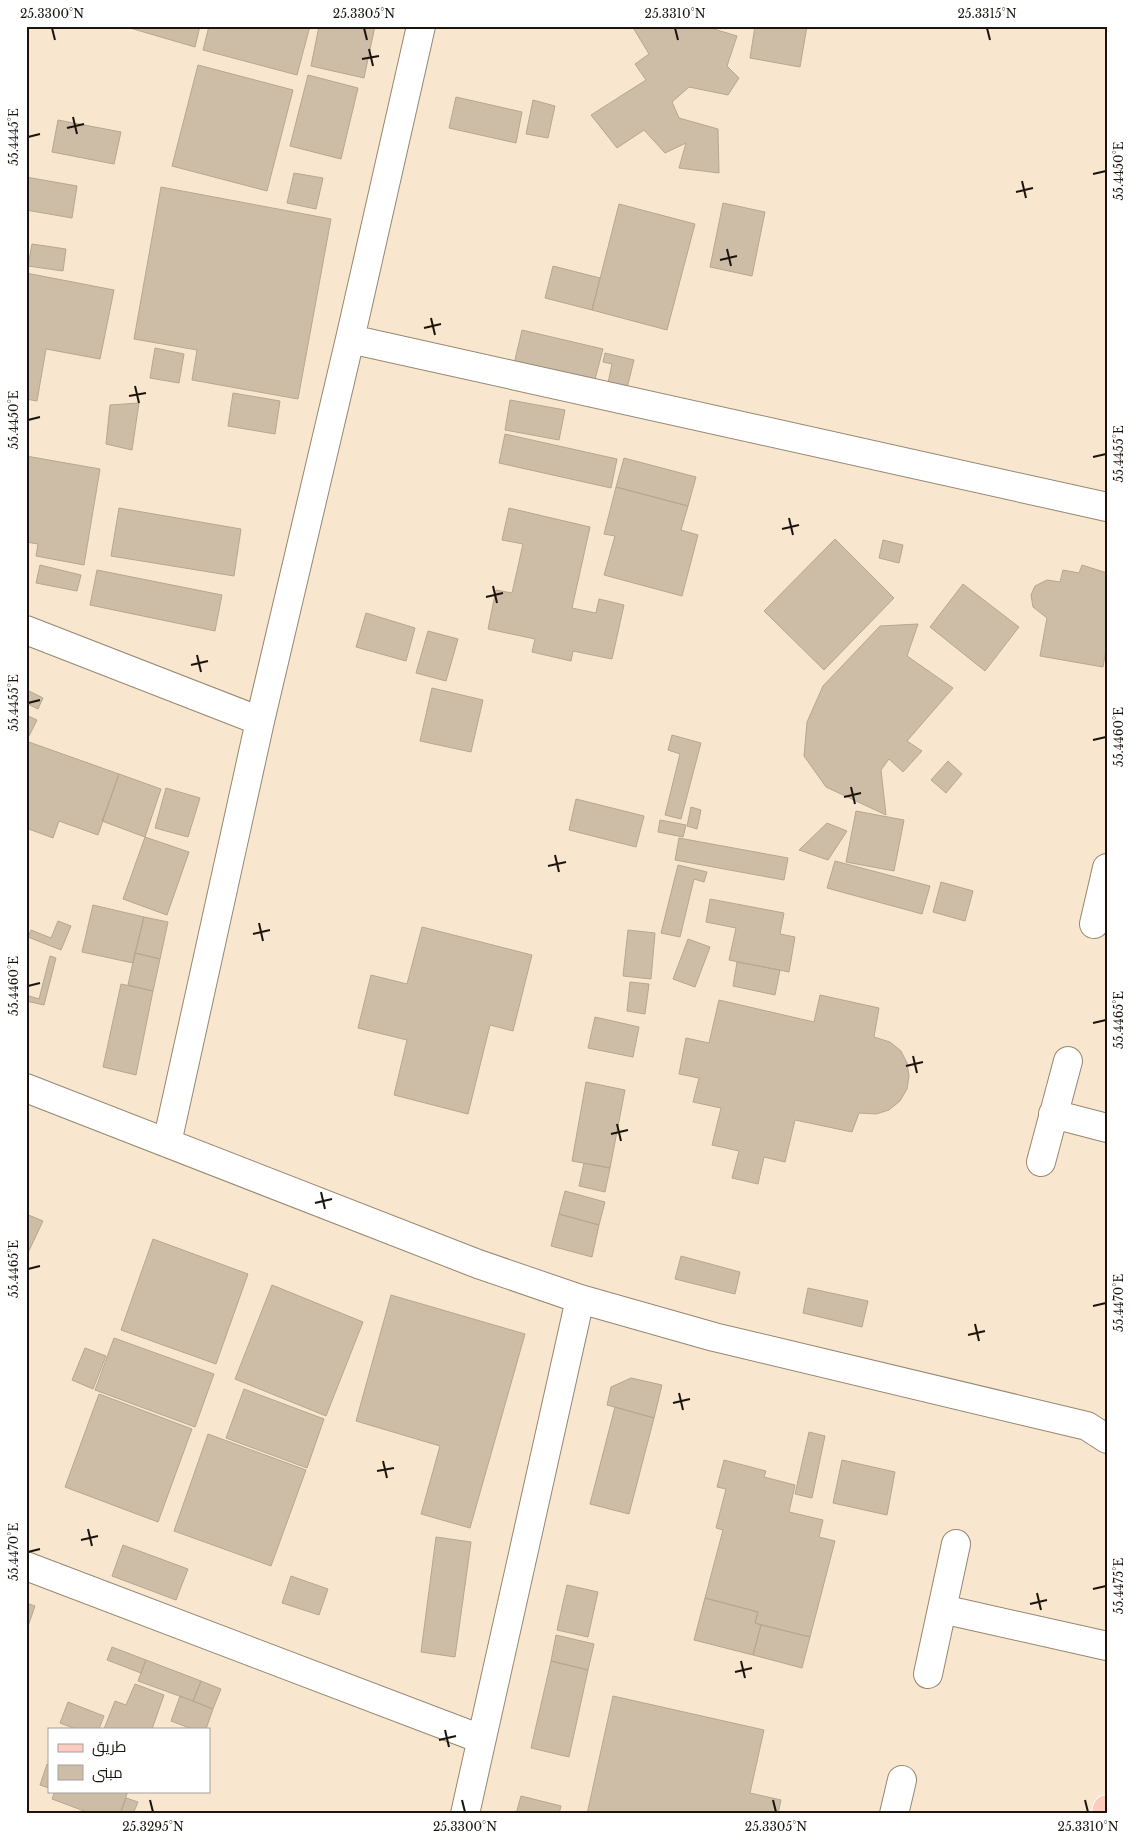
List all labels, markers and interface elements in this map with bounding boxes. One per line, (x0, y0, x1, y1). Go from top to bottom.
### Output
text: 25.3300°N (20, 6, 84, 21)
text: 25.3305°N (333, 6, 395, 21)
text: 25.3310°N (645, 6, 706, 21)
text: 25.3315°N (957, 6, 1017, 21)
text: 55.4445°E (6, 108, 21, 166)
text: 55.4450°E (1111, 141, 1126, 200)
text: 55.4450°E (6, 390, 21, 449)
text: 55.4455°E (1111, 425, 1126, 483)
text: 55.4455°E (6, 674, 21, 732)
text: 55.4460°E (1111, 707, 1126, 767)
text: 55.4460°E (6, 956, 21, 1016)
text: 55.4465°E (1111, 991, 1126, 1049)
text: 55.4465°E (6, 1240, 21, 1298)
text: 55.4470°E (1111, 1274, 1126, 1332)
text: 55.4470°E (6, 1523, 21, 1581)
text: 55.4475°E (1111, 1558, 1126, 1614)
legend (48, 1728, 210, 1792)
text: طريق (92, 1737, 126, 1757)
text: مبنى (92, 1763, 123, 1783)
text: 25.3295°N (122, 1819, 184, 1834)
text: 25.3300°N (433, 1819, 497, 1834)
text: 25.3305°N (745, 1819, 807, 1834)
text: 25.3310°N (1058, 1819, 1119, 1834)

